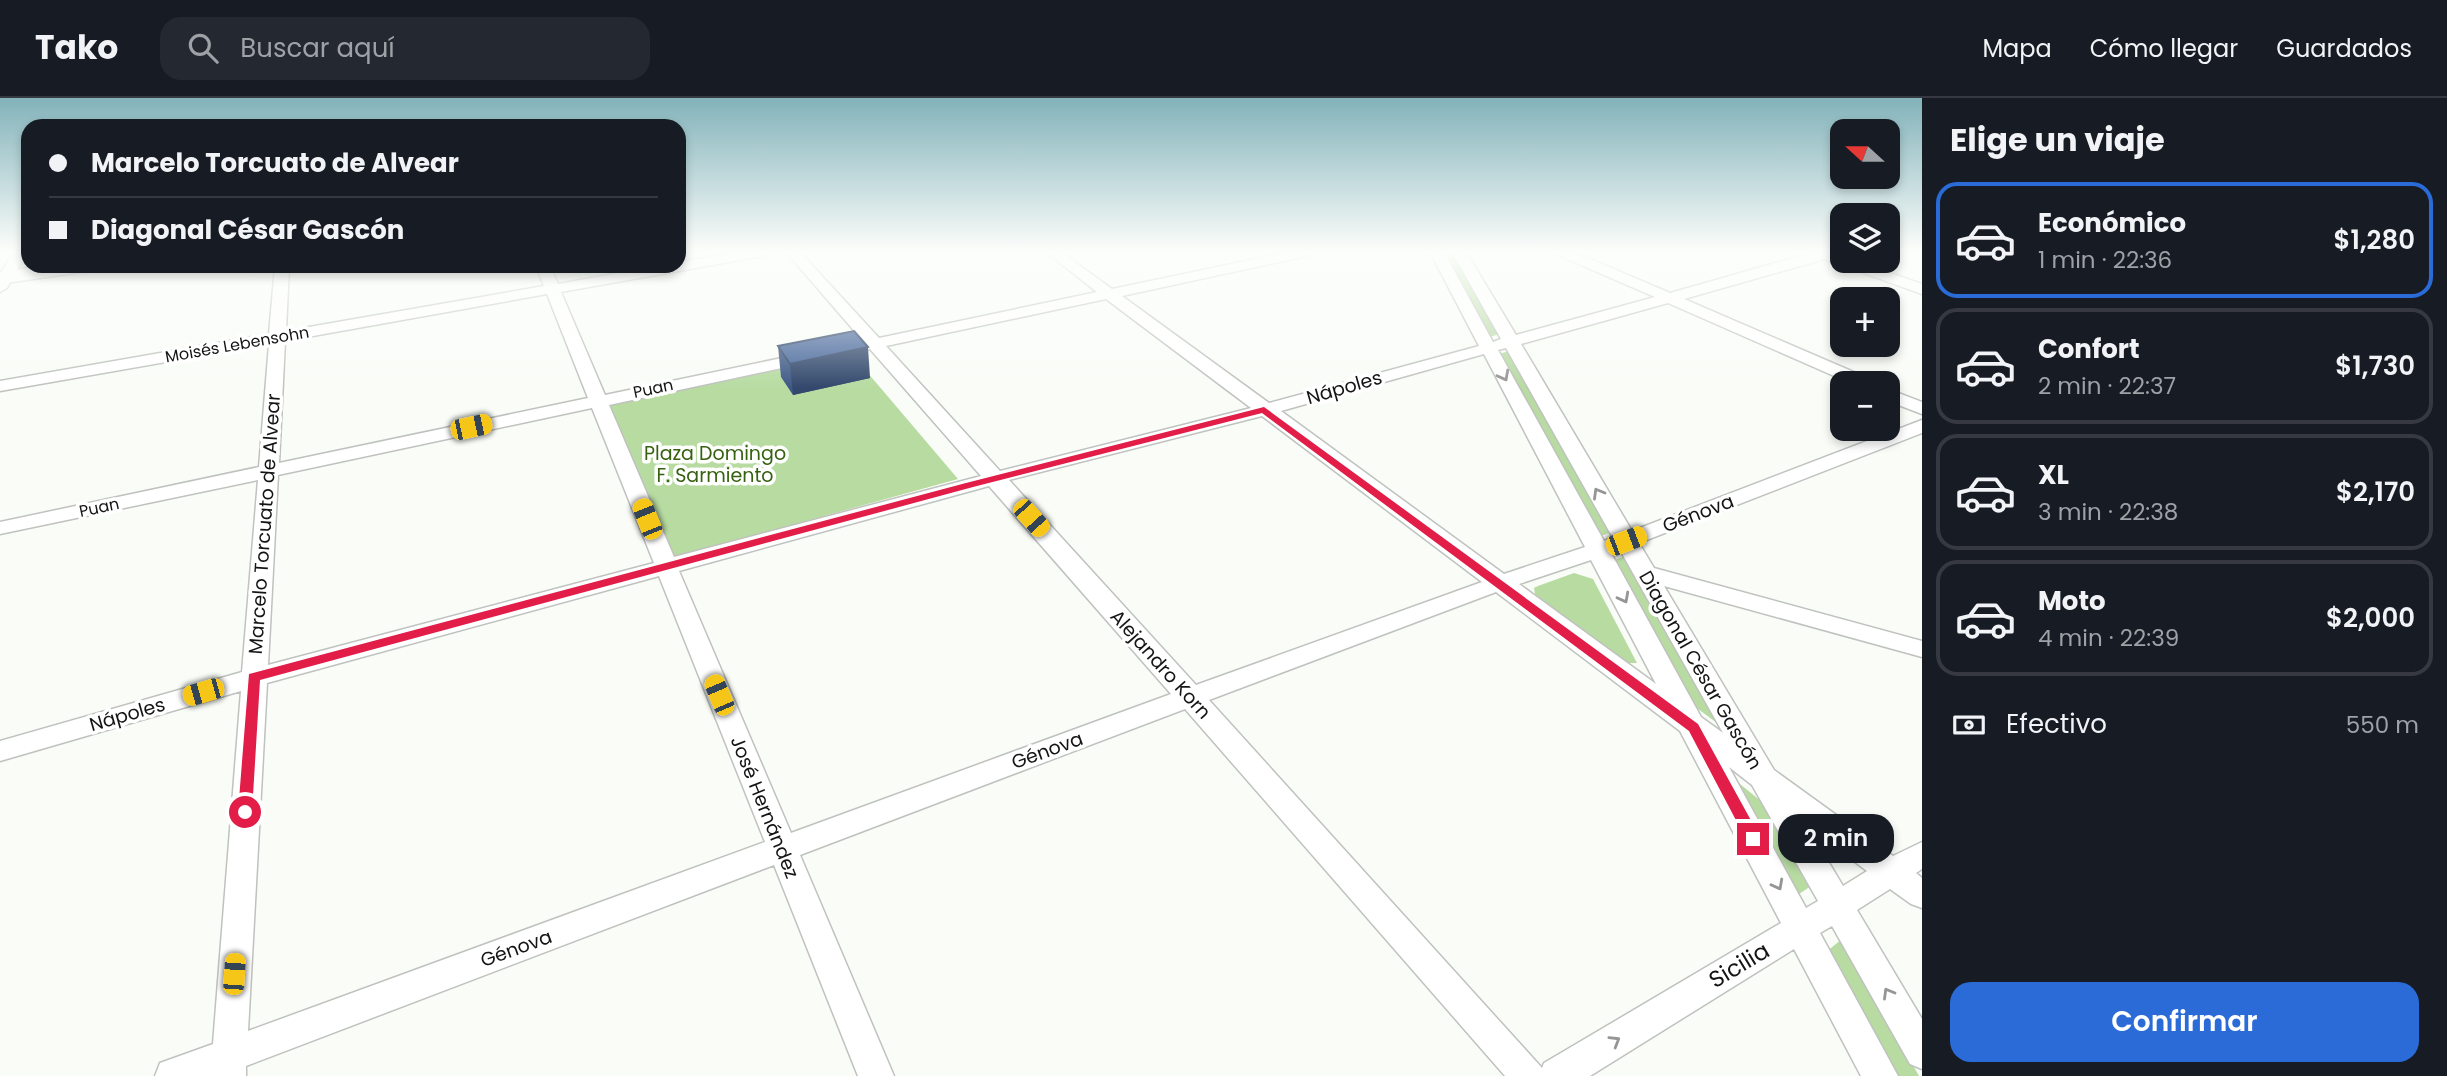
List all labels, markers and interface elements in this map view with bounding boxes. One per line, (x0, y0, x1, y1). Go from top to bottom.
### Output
search box (160, 17, 650, 80)
text: Tako (35, 24, 118, 71)
icon: search (184, 29, 222, 67)
text: Buscar aquí (240, 30, 395, 66)
text: Mapa (1982, 32, 2052, 65)
text: Cómo llegar (2090, 32, 2238, 65)
text: Guardados (2276, 32, 2412, 65)
text: Elige un viaje (1950, 117, 2165, 162)
north arrow (1830, 119, 1900, 189)
map controls (1830, 119, 1900, 441)
text: Marcelo Torcuato de Alvear (91, 145, 459, 181)
button: layers (1830, 203, 1900, 273)
text: Económico (2038, 205, 2186, 241)
icon: car (1954, 209, 2017, 272)
text: Diagonal César Gascón (91, 212, 404, 248)
text: $1,280 (2334, 222, 2415, 258)
text: 1 min · 22:36 (2038, 244, 2172, 276)
button: + (1830, 287, 1900, 357)
street label: Moisés Lebensohn (163, 321, 311, 368)
text: Confort (2038, 331, 2140, 367)
icon: car (1954, 335, 2017, 398)
text: $1,730 (2335, 348, 2415, 384)
street label: Nápoles (1303, 364, 1385, 411)
one-way arrow (1496, 369, 1509, 382)
text: 2 min · 22:37 (2038, 370, 2176, 402)
button: − (1830, 371, 1900, 441)
street label: Puan (631, 373, 675, 404)
street label: Marcelo Torcuato de Alvear (242, 393, 287, 655)
car (449, 412, 494, 442)
park label: Plaza Domingo F. Sarmiento (644, 440, 786, 489)
text: XL (2038, 457, 2069, 493)
icon: car (1954, 461, 2017, 524)
text: $2,170 (2336, 474, 2415, 510)
one-way arrow (1593, 487, 1606, 500)
street label: Génova (1659, 488, 1738, 539)
street label: Puan (77, 492, 121, 523)
car (1010, 495, 1053, 541)
car (630, 496, 665, 542)
text: 3 min · 22:38 (2038, 496, 2178, 528)
car (1603, 524, 1650, 558)
street label: Diagonal César Gascón (1633, 566, 1769, 775)
text: Moto (2038, 583, 2106, 619)
icon: car (1954, 587, 2017, 650)
one-way arrow (1616, 591, 1629, 603)
text: $2,000 (2326, 600, 2415, 636)
street label: Alejandro Korn (1104, 604, 1217, 725)
text: 4 min · 22:39 (2038, 622, 2179, 654)
car (702, 672, 737, 718)
car (180, 676, 227, 708)
street label: Nápoles (86, 691, 168, 738)
icon: cash (1950, 706, 1988, 744)
text: Efectivo (2006, 706, 2107, 742)
text: 550 m (2346, 709, 2419, 741)
street label: Génova (1008, 725, 1087, 776)
street label: José Hernández (724, 732, 805, 882)
route start (229, 796, 261, 828)
callout: 2 min (1778, 814, 1893, 864)
text: 2 min (1804, 822, 1868, 854)
route end (1737, 823, 1769, 855)
one-way arrow (1770, 878, 1783, 890)
street label: Génova (477, 923, 556, 974)
street label: Sicilia (1703, 934, 1775, 996)
car (223, 952, 246, 996)
button: Confirmar (1950, 982, 2419, 1062)
one-way arrow (1883, 988, 1896, 1001)
one-way arrow (1607, 1036, 1620, 1049)

